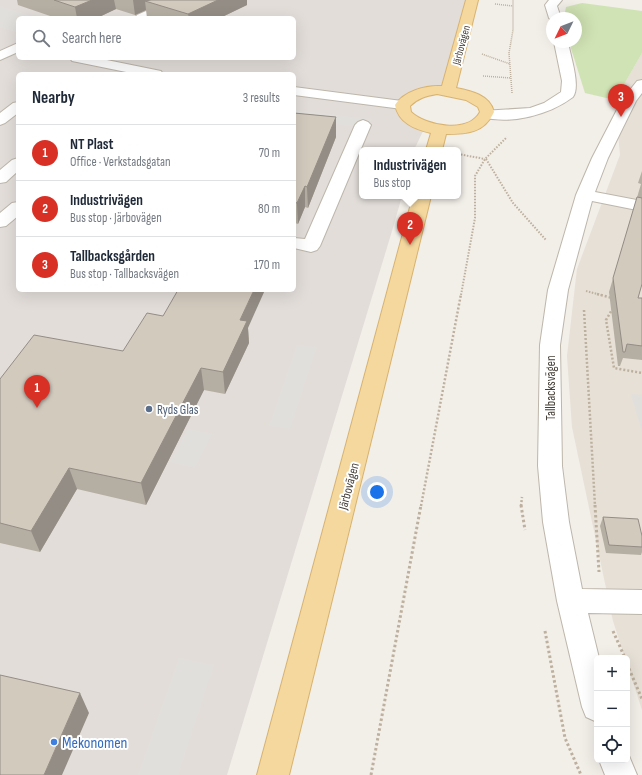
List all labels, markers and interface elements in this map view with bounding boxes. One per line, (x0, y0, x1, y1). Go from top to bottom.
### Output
north arrow (546, 12, 582, 48)
search box (16, 16, 296, 60)
street label: Järbovägen (450, 24, 473, 67)
icon: search (30, 27, 52, 49)
text: Search here (62, 29, 122, 48)
pin: 3 (608, 84, 634, 117)
text: Nearby (32, 88, 75, 108)
text: 3 results (243, 90, 280, 106)
text: NT Plast (70, 135, 114, 154)
text: 1 (42, 145, 48, 161)
text: 70 m (259, 145, 280, 161)
popup (359, 147, 461, 199)
text: Office · Verkstadsgatan (70, 154, 171, 170)
text: Industrivägen (374, 156, 447, 175)
text: Bus stop (374, 175, 411, 191)
text: Industrivägen (70, 191, 143, 210)
text: 2 (42, 201, 48, 217)
text: 80 m (258, 201, 280, 217)
text: Bus stop · Järbovägen (70, 210, 162, 226)
pin: 2 (397, 212, 423, 245)
text: Tallbacksgården (70, 247, 155, 266)
text: 3 (42, 257, 48, 273)
text: 170 m (254, 257, 280, 273)
text: Bus stop · Tallbacksvägen (70, 266, 179, 282)
street label: Tallbacksvägen (543, 355, 559, 421)
pin: 1 (24, 375, 50, 408)
place label: Ryds Glas (157, 402, 199, 418)
marker: Ryds Glas (144, 404, 154, 414)
street label: Järbovägen (335, 461, 363, 512)
your location (367, 482, 387, 502)
map controls (594, 655, 630, 763)
button: + (594, 655, 630, 691)
button: − (594, 691, 630, 727)
button: locate (594, 727, 630, 763)
place label: Mekonomen (62, 734, 127, 753)
marker: Mekonomen (49, 737, 59, 747)

